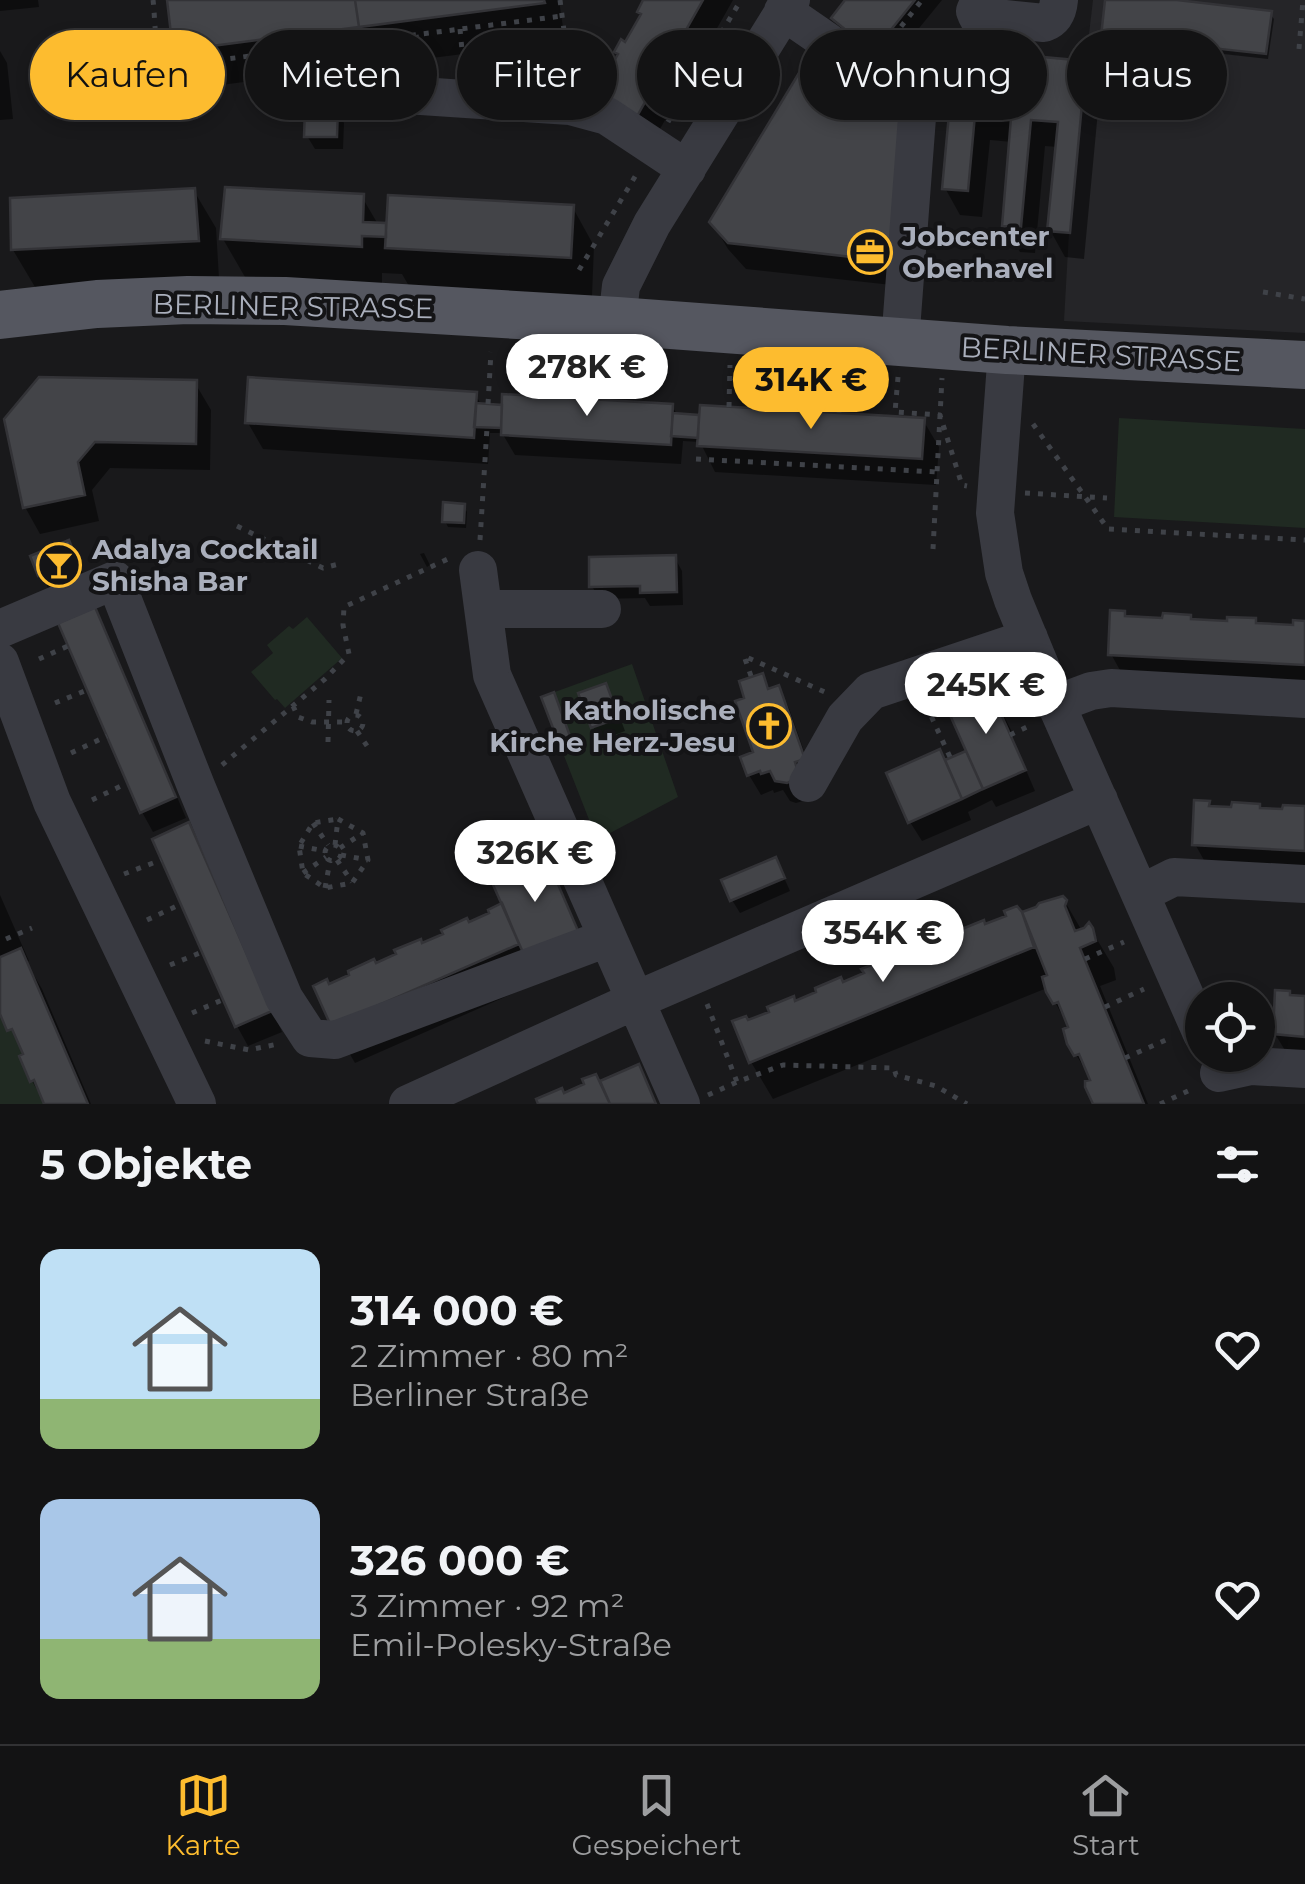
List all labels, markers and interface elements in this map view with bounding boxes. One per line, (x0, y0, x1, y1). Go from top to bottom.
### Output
chip: Kaufen (30, 30, 225, 120)
chip: Mieten (245, 30, 437, 120)
chip: Filter (457, 30, 617, 120)
chip: Neu (637, 30, 780, 120)
chip: Wohnung (800, 30, 1047, 120)
chip: Haus (1067, 30, 1227, 120)
place label: Jobcenter Oberhavel (901, 219, 1053, 285)
office icon: Jobcenter Oberhavel (847, 229, 893, 275)
street label: BERLINER STRASSE (152, 287, 434, 325)
street label: BERLINER STRASSE (960, 330, 1242, 378)
pin: 278K € (506, 334, 668, 419)
text: 278K € (528, 347, 646, 386)
pin: 314K € (730, 347, 892, 432)
text: 314K € (755, 360, 867, 399)
place label: Adalya Cocktail Shisha Bar (91, 532, 318, 598)
bar icon: Adalya Cocktail Shisha Bar (36, 542, 82, 588)
pin: 245K € (905, 652, 1067, 737)
text: 245K € (927, 665, 1045, 704)
place label: Katholische Kirche Herz-Jesu (489, 693, 736, 759)
church icon: Katholische Kirche Herz-Jesu (746, 703, 792, 749)
pin: 326K € (454, 820, 616, 905)
text: 326K € (477, 833, 593, 872)
pin: 354K € (802, 900, 964, 985)
text: 354K € (824, 913, 942, 952)
map controls (1185, 982, 1275, 1072)
button: locate (1185, 982, 1275, 1072)
icon: filters (1210, 1137, 1265, 1192)
text: 5 Objekte (40, 1138, 252, 1190)
text: 314 000 € (350, 1284, 564, 1336)
icon: home (120, 1289, 240, 1409)
icon: heart (1210, 1322, 1265, 1377)
text: 2 Zimmer · 80 m² (350, 1336, 629, 1375)
text: Berliner Straße (350, 1375, 589, 1414)
text: 326 000 € (350, 1534, 570, 1586)
icon: home (120, 1539, 240, 1659)
icon: heart (1210, 1572, 1265, 1627)
text: 3 Zimmer · 92 m² (350, 1586, 625, 1625)
text: Emil-Polesky-Straße (350, 1625, 672, 1664)
tab: Karte (165, 1768, 241, 1862)
tab: Gespeichert (571, 1768, 741, 1862)
tab: Start (1072, 1768, 1140, 1862)

